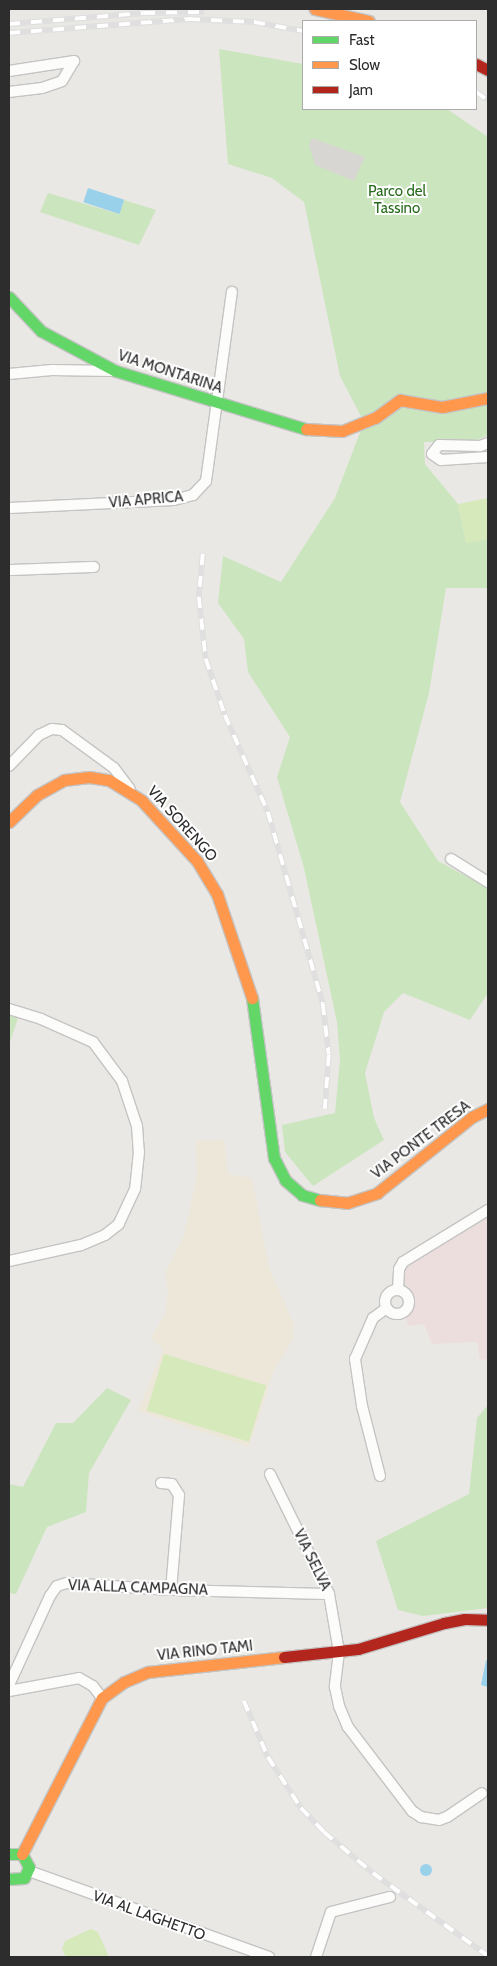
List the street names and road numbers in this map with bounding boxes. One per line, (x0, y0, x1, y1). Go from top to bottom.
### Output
street label: VIA MONTARINA (115, 347, 225, 397)
street label: VIA APRICA (108, 488, 184, 512)
street label: VIA SORENGO (143, 783, 221, 865)
street label: VIA PONTE TRESA (368, 1097, 474, 1183)
street label: VIA SELVA (289, 1526, 335, 1594)
street label: VIA ALLA CAMPAGNA (68, 1577, 208, 1599)
street label: VIA RINO TAMI (156, 1637, 254, 1665)
street label: VIA AL LAGHETTO (90, 1887, 208, 1945)

